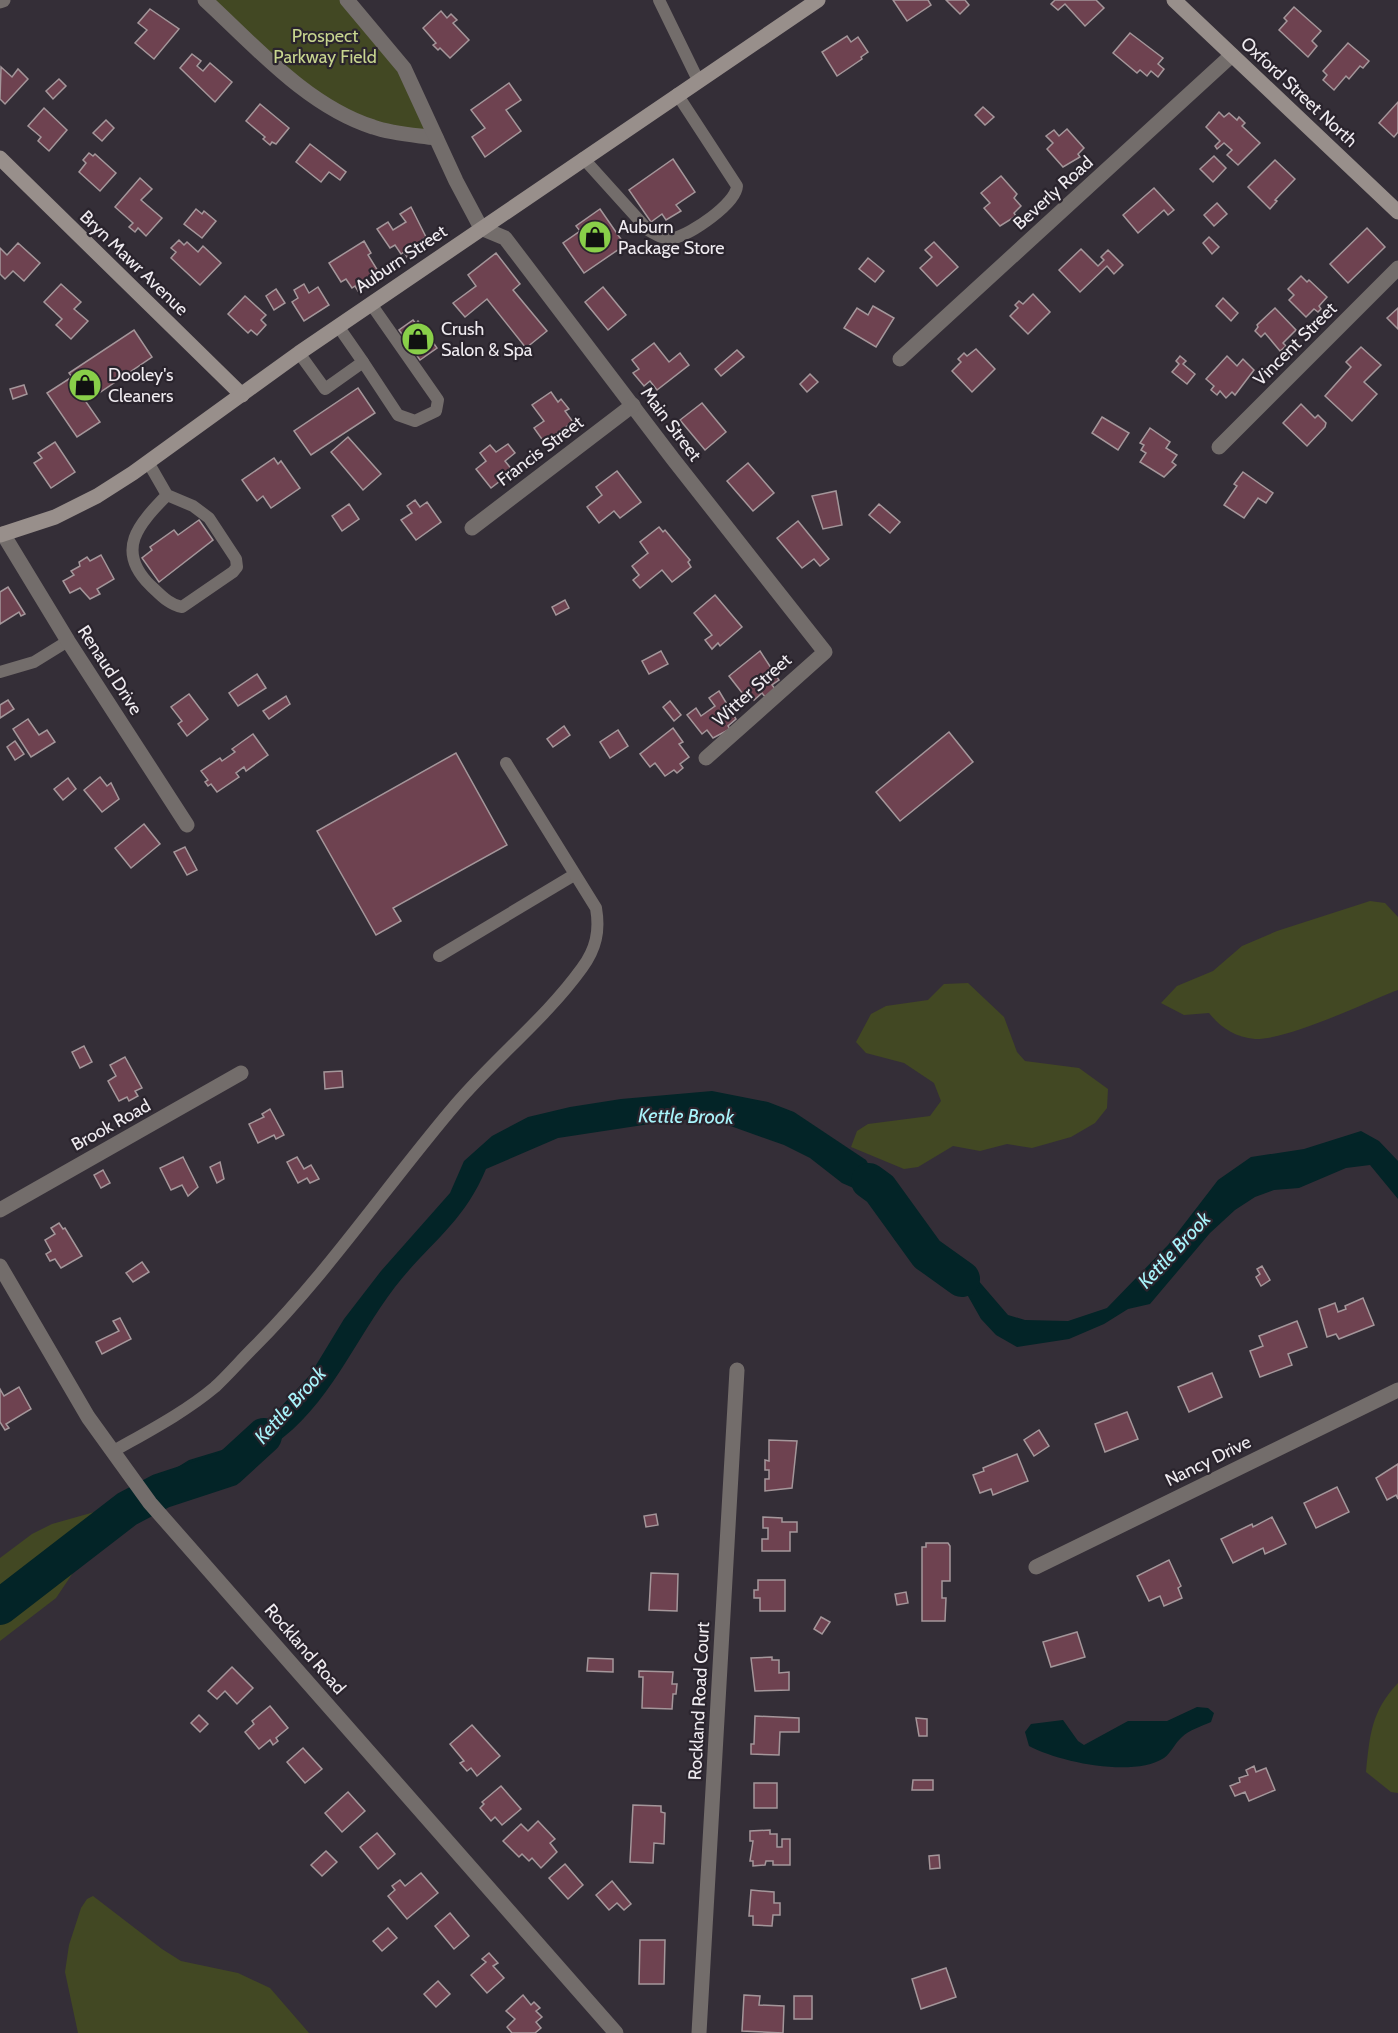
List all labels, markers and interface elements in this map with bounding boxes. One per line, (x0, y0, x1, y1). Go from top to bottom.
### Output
park label: Prospect Parkway Field (273, 25, 377, 68)
street label: Oxford Street North (1236, 32, 1362, 152)
street label: Beverly Road (1009, 151, 1097, 235)
street label: Bryn Mawr Avenue (75, 206, 193, 320)
place label: Auburn Package Store (618, 216, 725, 259)
shop icon: Auburn Package Store (577, 219, 613, 255)
street label: Auburn Street (351, 220, 451, 298)
street label: Vincent Street (1249, 298, 1341, 390)
place label: Crush Salon & Spa (441, 318, 533, 361)
shop icon: Crush Salon & Spa (400, 321, 436, 357)
place label: Dooley's Cleaners (108, 364, 174, 407)
shop icon: Dooley's Cleaners (67, 367, 103, 403)
street label: Main Street (636, 383, 706, 465)
street label: Francis Street (492, 411, 588, 491)
street label: Renaud Drive (73, 621, 147, 719)
street label: Witter Street (708, 649, 796, 731)
street label: Brook Road (68, 1094, 154, 1156)
water label: Kettle Brook (638, 1103, 735, 1129)
water label: Kettle Brook (1133, 1206, 1216, 1293)
water label: Kettle Brook (249, 1360, 332, 1449)
street label: Nancy Drive (1161, 1431, 1255, 1491)
street label: Rockland Road (260, 1599, 350, 1699)
street label: Rockland Road Court (684, 1621, 714, 1781)

